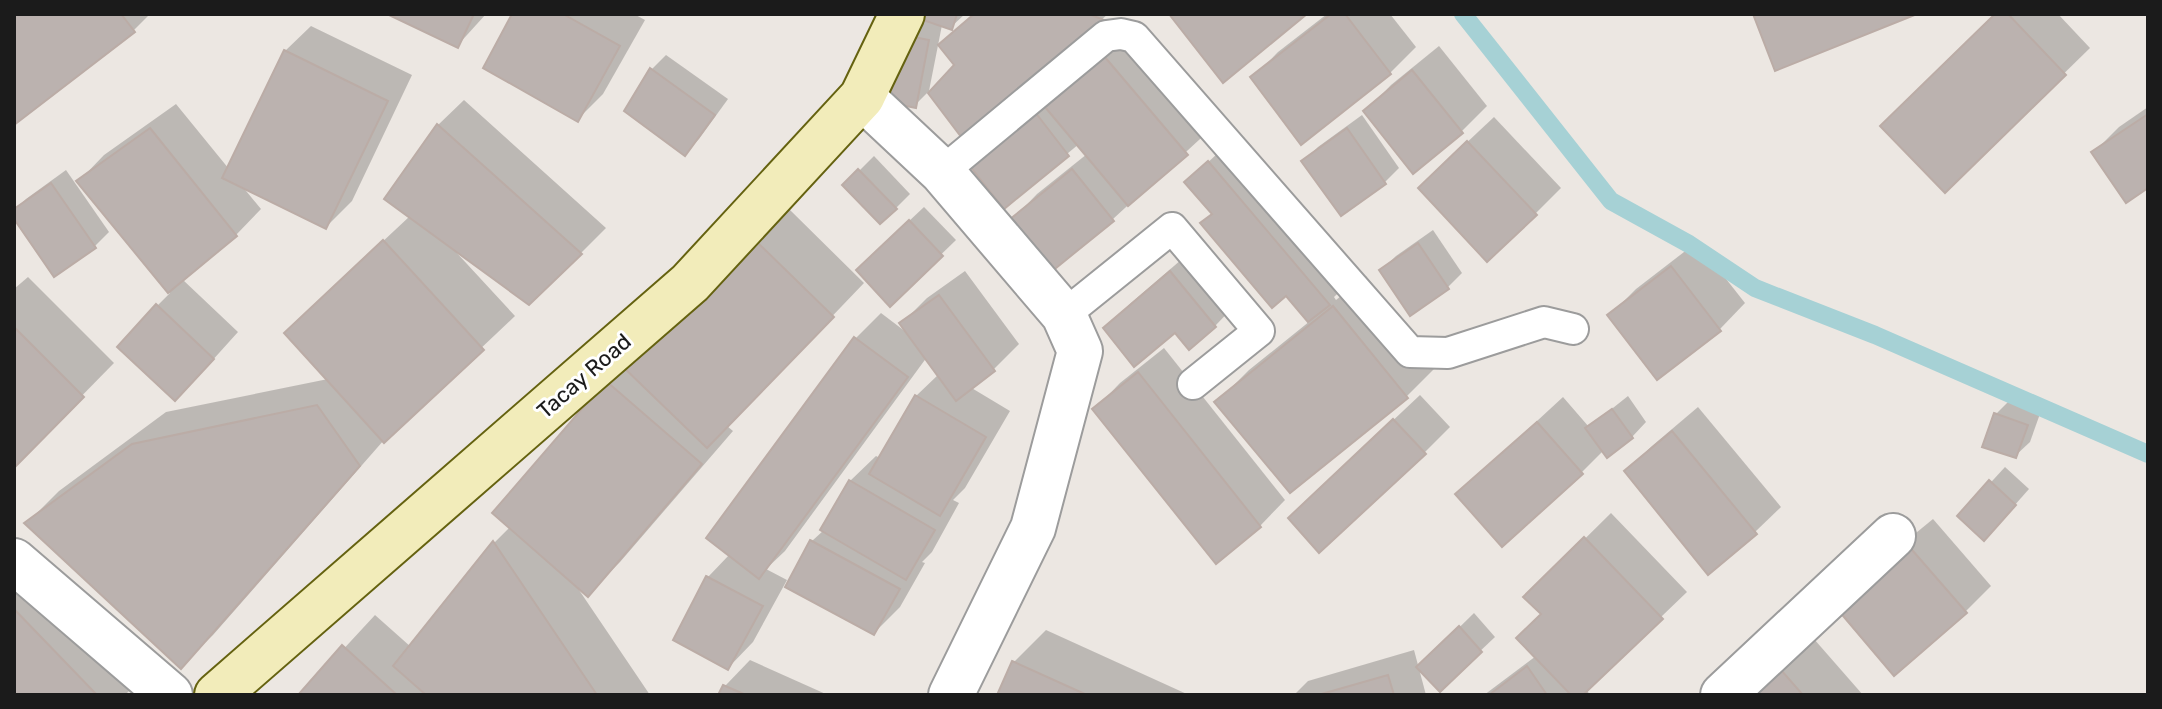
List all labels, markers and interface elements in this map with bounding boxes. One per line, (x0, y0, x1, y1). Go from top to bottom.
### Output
street label: Tacay Road (531, 328, 637, 424)

